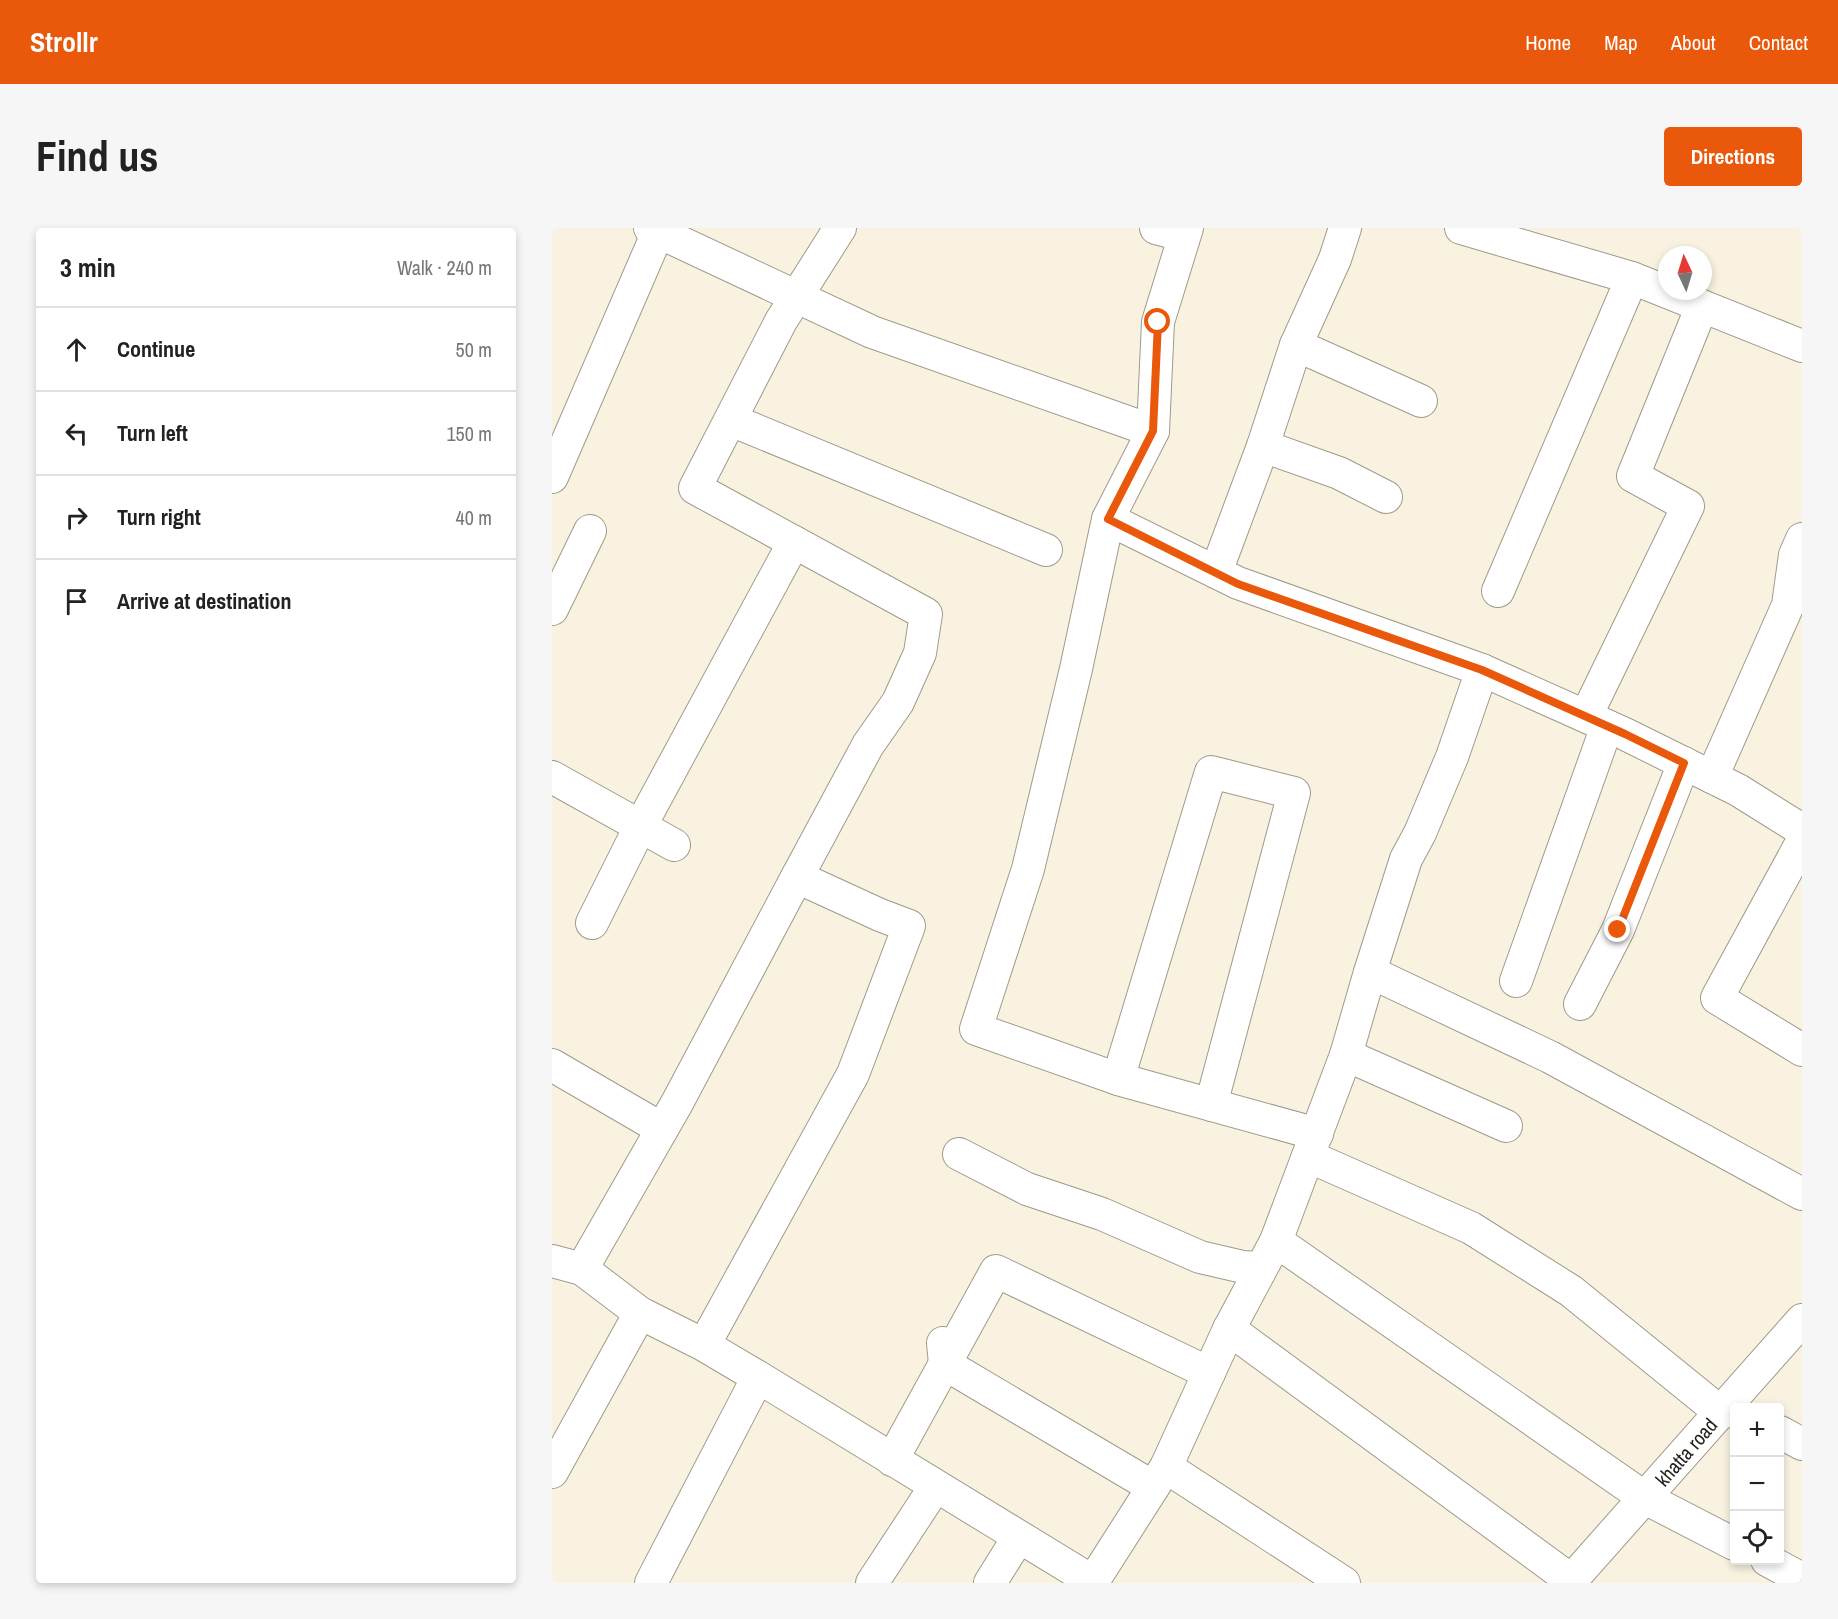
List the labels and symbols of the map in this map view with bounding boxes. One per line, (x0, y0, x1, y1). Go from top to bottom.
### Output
north arrow (1658, 246, 1712, 300)
route start (1144, 308, 1170, 334)
route end (1604, 916, 1630, 942)
street label: khatta road (1649, 1412, 1723, 1492)

